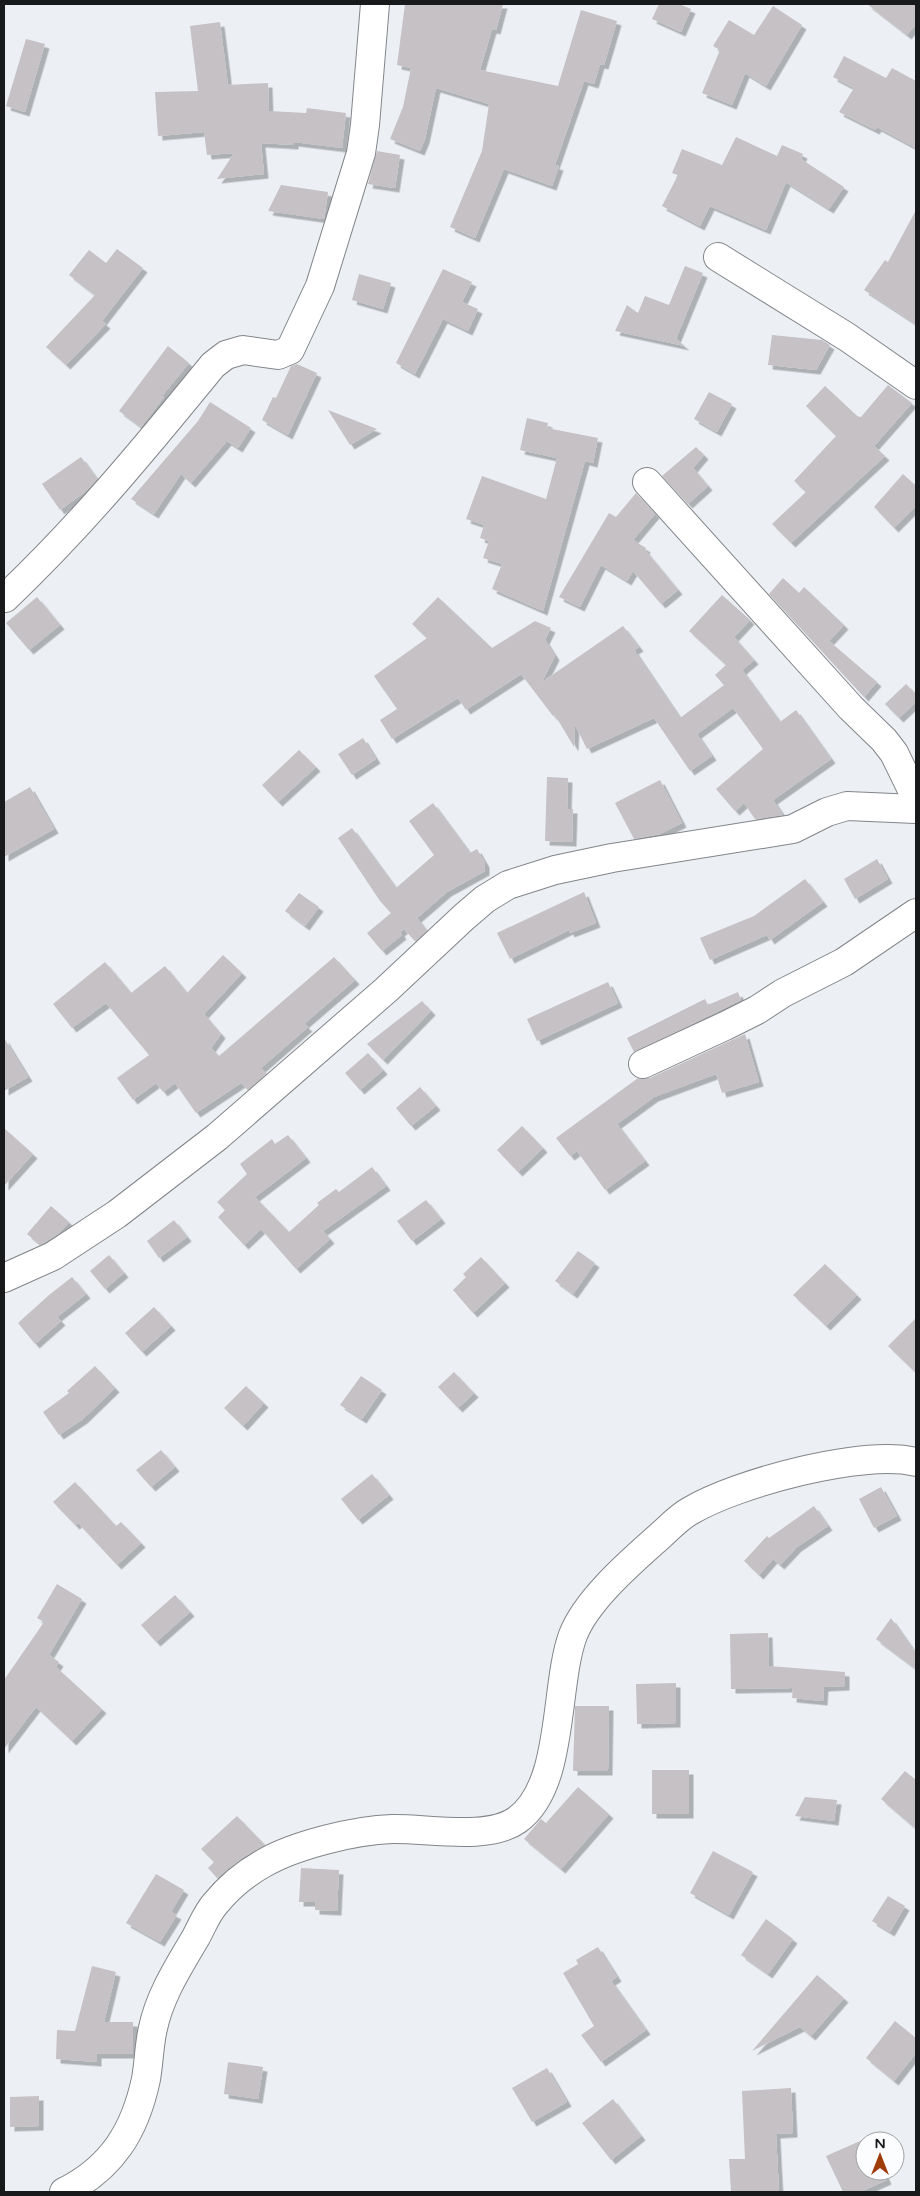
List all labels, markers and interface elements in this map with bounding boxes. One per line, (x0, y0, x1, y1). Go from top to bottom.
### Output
north arrow (855, 2131, 905, 2181)
text: N (874, 2135, 886, 2152)

